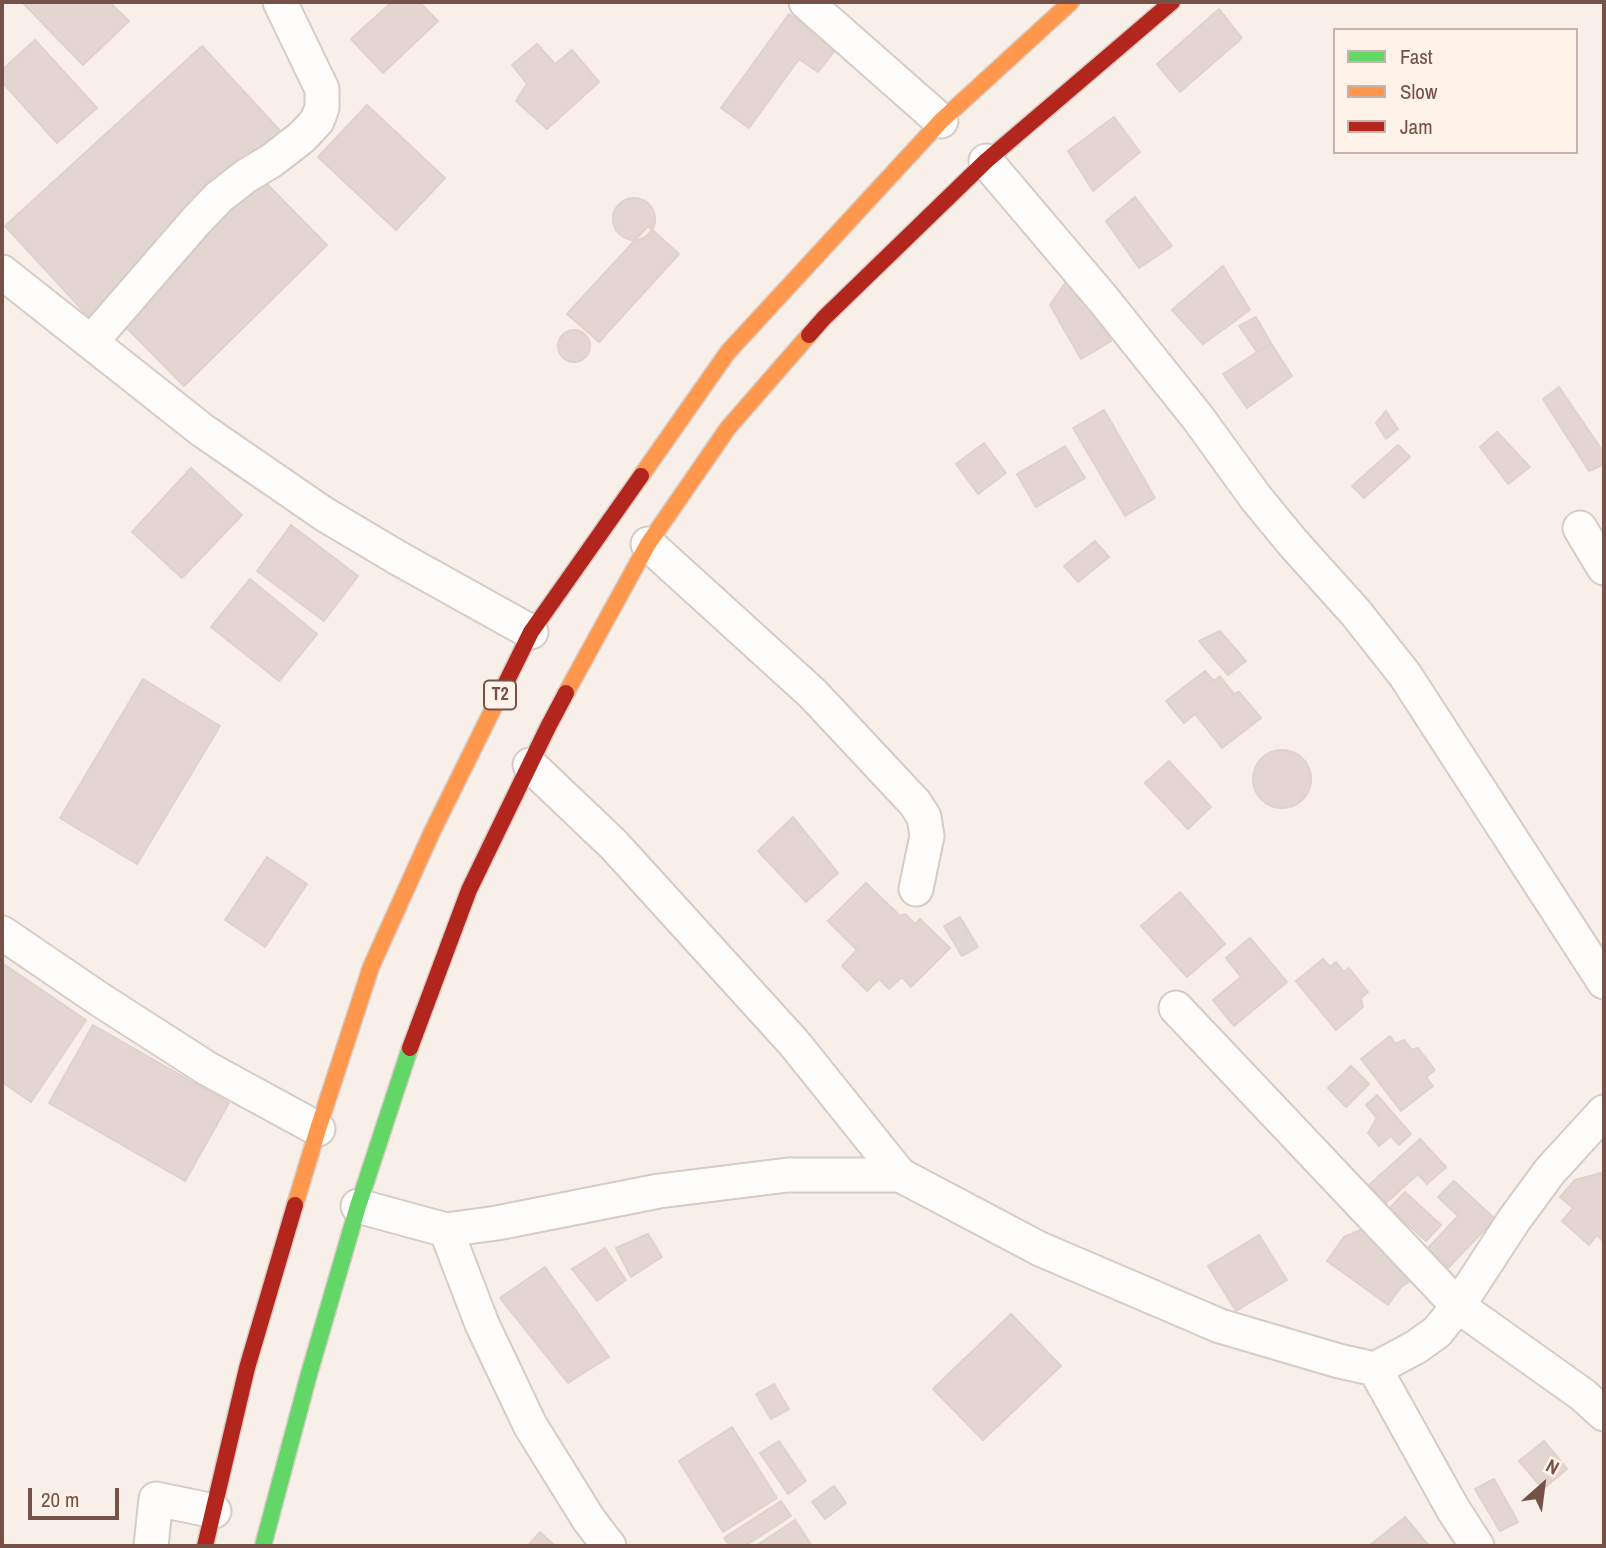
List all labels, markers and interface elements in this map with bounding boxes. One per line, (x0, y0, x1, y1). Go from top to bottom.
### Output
legend (1333, 28, 1578, 154)
text: Fast (1400, 42, 1433, 71)
text: Slow (1400, 77, 1437, 106)
text: Jam (1400, 112, 1433, 141)
road number: T2 (484, 680, 516, 710)
north arrow (1508, 1450, 1578, 1520)
text: N (1542, 1452, 1564, 1481)
scale bar (32, 1474, 122, 1518)
text: 20 m (41, 1485, 79, 1514)

